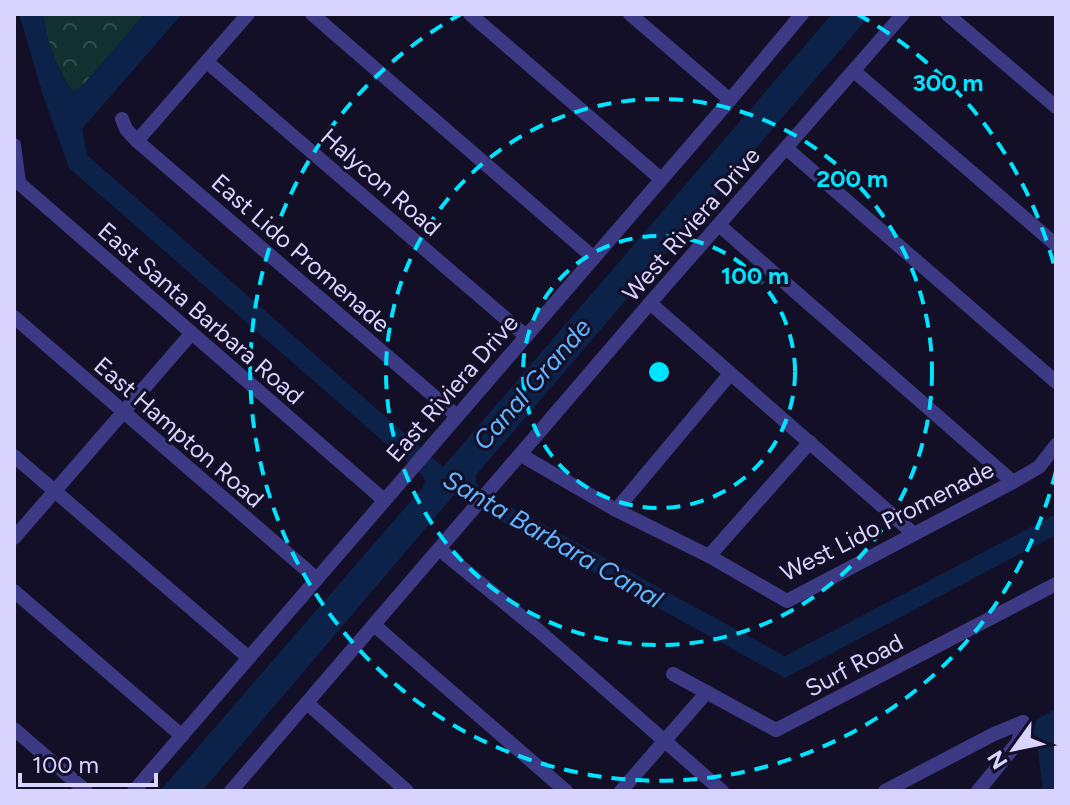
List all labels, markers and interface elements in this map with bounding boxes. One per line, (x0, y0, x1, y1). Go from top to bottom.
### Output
text: 300 m (912, 68, 984, 97)
street label: Halycon Road (315, 122, 447, 242)
street label: West Riviera Drive (616, 141, 766, 307)
text: 200 m (816, 164, 888, 193)
street label: East Lido Promenade (206, 168, 396, 338)
street label: East Santa Barbara Road (92, 216, 310, 410)
text: 100 m (721, 261, 789, 290)
street label: East Riviera Drive (380, 308, 524, 468)
water label: Canal Grande (466, 312, 598, 456)
street label: East Hampton Road (88, 351, 270, 513)
centre of rings (645, 358, 673, 386)
street label: West Lido Promenade (776, 455, 998, 587)
water label: Santa Barbara Canal (438, 463, 669, 615)
street label: Surf Road (800, 627, 908, 703)
north arrow (974, 709, 1054, 789)
scale bar (20, 737, 156, 787)
text: N (982, 745, 1014, 774)
text: 100 m (32, 750, 99, 779)

